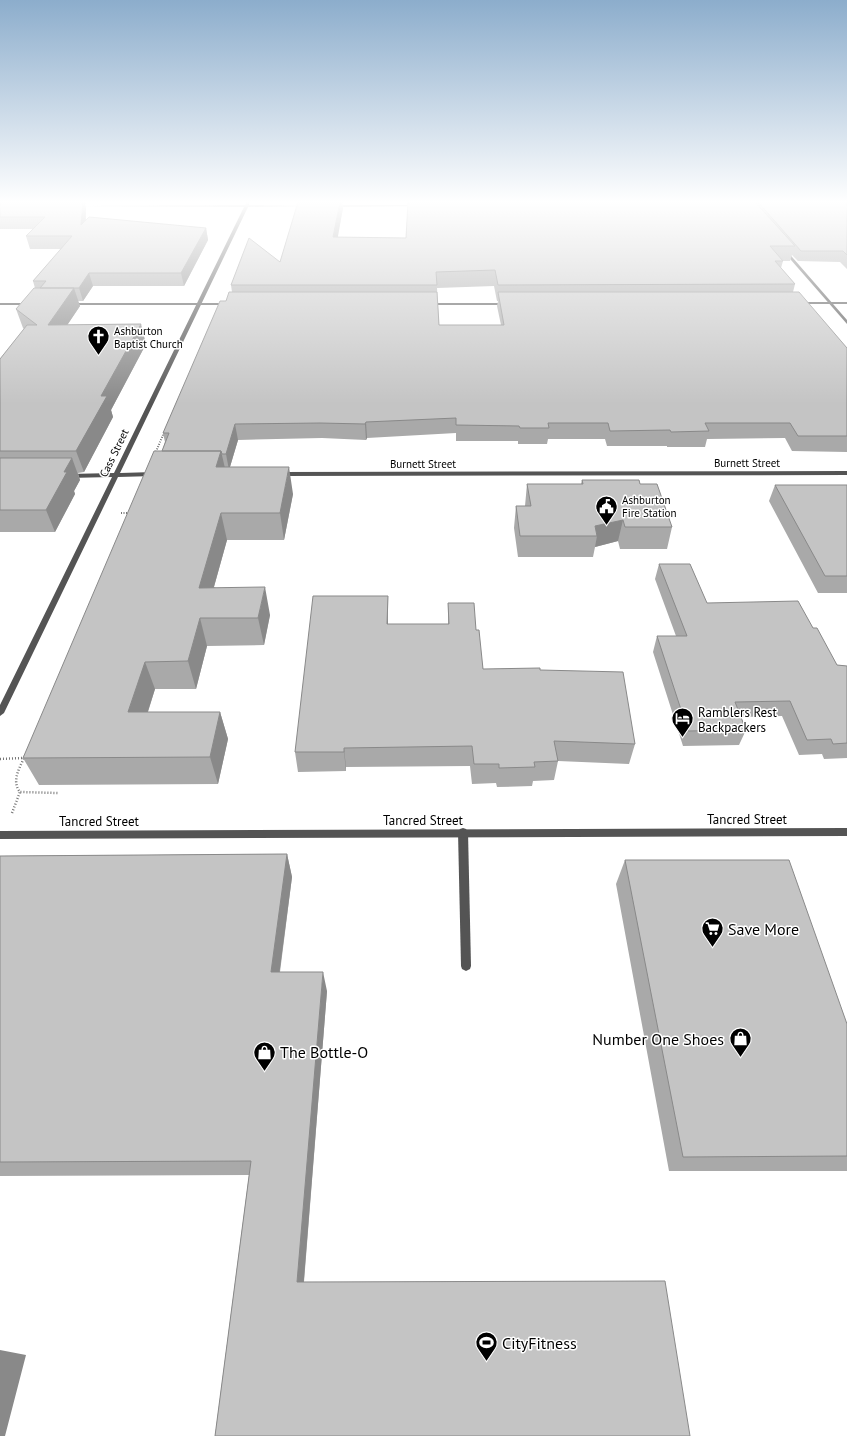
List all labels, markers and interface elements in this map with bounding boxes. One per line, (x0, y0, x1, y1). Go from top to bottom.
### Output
church icon: Ashburton Baptist Church (86, 324, 112, 357)
place label: Ashburton Baptist Church (114, 324, 183, 351)
street label: Cass Street (96, 426, 132, 479)
street label: Burnett Street (714, 456, 780, 470)
street label: Burnett Street (390, 457, 456, 471)
public building icon: Ashburton Fire Station (594, 493, 620, 526)
place label: Ashburton Fire Station (622, 493, 677, 520)
place label: Ramblers Rest Backpackers (698, 704, 778, 736)
hotel icon: Ramblers Rest Backpackers (670, 706, 696, 739)
street label: Tancred Street (707, 811, 788, 828)
street label: Tancred Street (383, 812, 464, 829)
street label: Tancred Street (59, 813, 140, 830)
supermarket icon: Save More (699, 916, 725, 949)
place label: Save More (728, 919, 799, 939)
shop icon: Number One Shoes (727, 1026, 753, 1059)
place label: Number One Shoes (592, 1029, 724, 1049)
shop icon: The Bottle-O (252, 1039, 278, 1072)
place label: The Bottle-O (280, 1042, 368, 1062)
sports icon: CityFitness (473, 1330, 499, 1363)
place label: CityFitness (502, 1333, 577, 1353)

